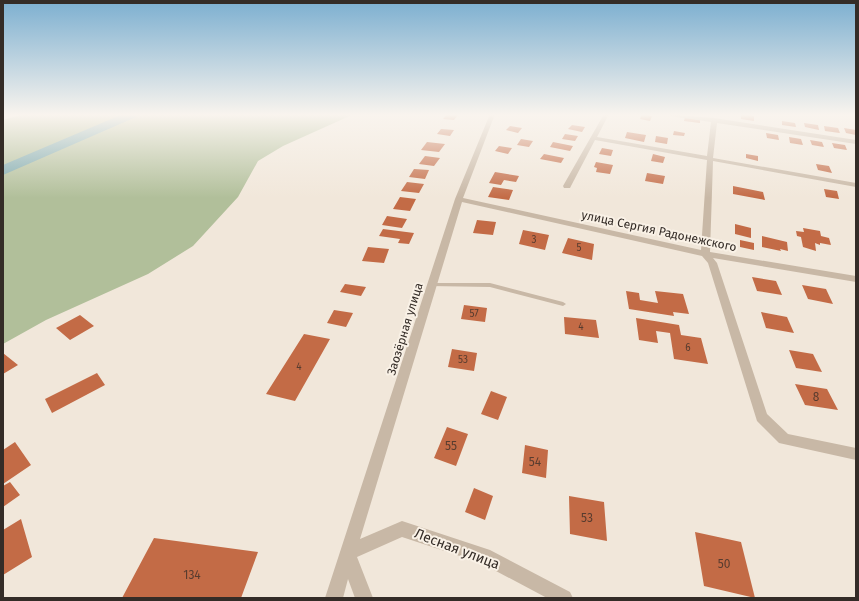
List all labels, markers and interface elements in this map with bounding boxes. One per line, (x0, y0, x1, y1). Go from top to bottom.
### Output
street label: улица Сергия Радонежского (580, 208, 738, 254)
house number: 3 (532, 234, 537, 246)
house number: 5 (576, 242, 582, 254)
street label: Заозёрная улица (384, 281, 426, 377)
house number: 57 (469, 308, 479, 320)
house number: 4 (578, 321, 584, 333)
house number: 6 (685, 342, 691, 354)
house number: 53 (458, 354, 468, 366)
house number: 4 (296, 361, 302, 373)
house number: 8 (813, 390, 820, 404)
house number: 55 (445, 439, 457, 453)
house number: 54 (529, 455, 542, 469)
house number: 53 (581, 511, 593, 525)
street label: Лесная улица (412, 525, 502, 573)
house number: 50 (718, 557, 731, 571)
house number: 134 (183, 568, 201, 582)

